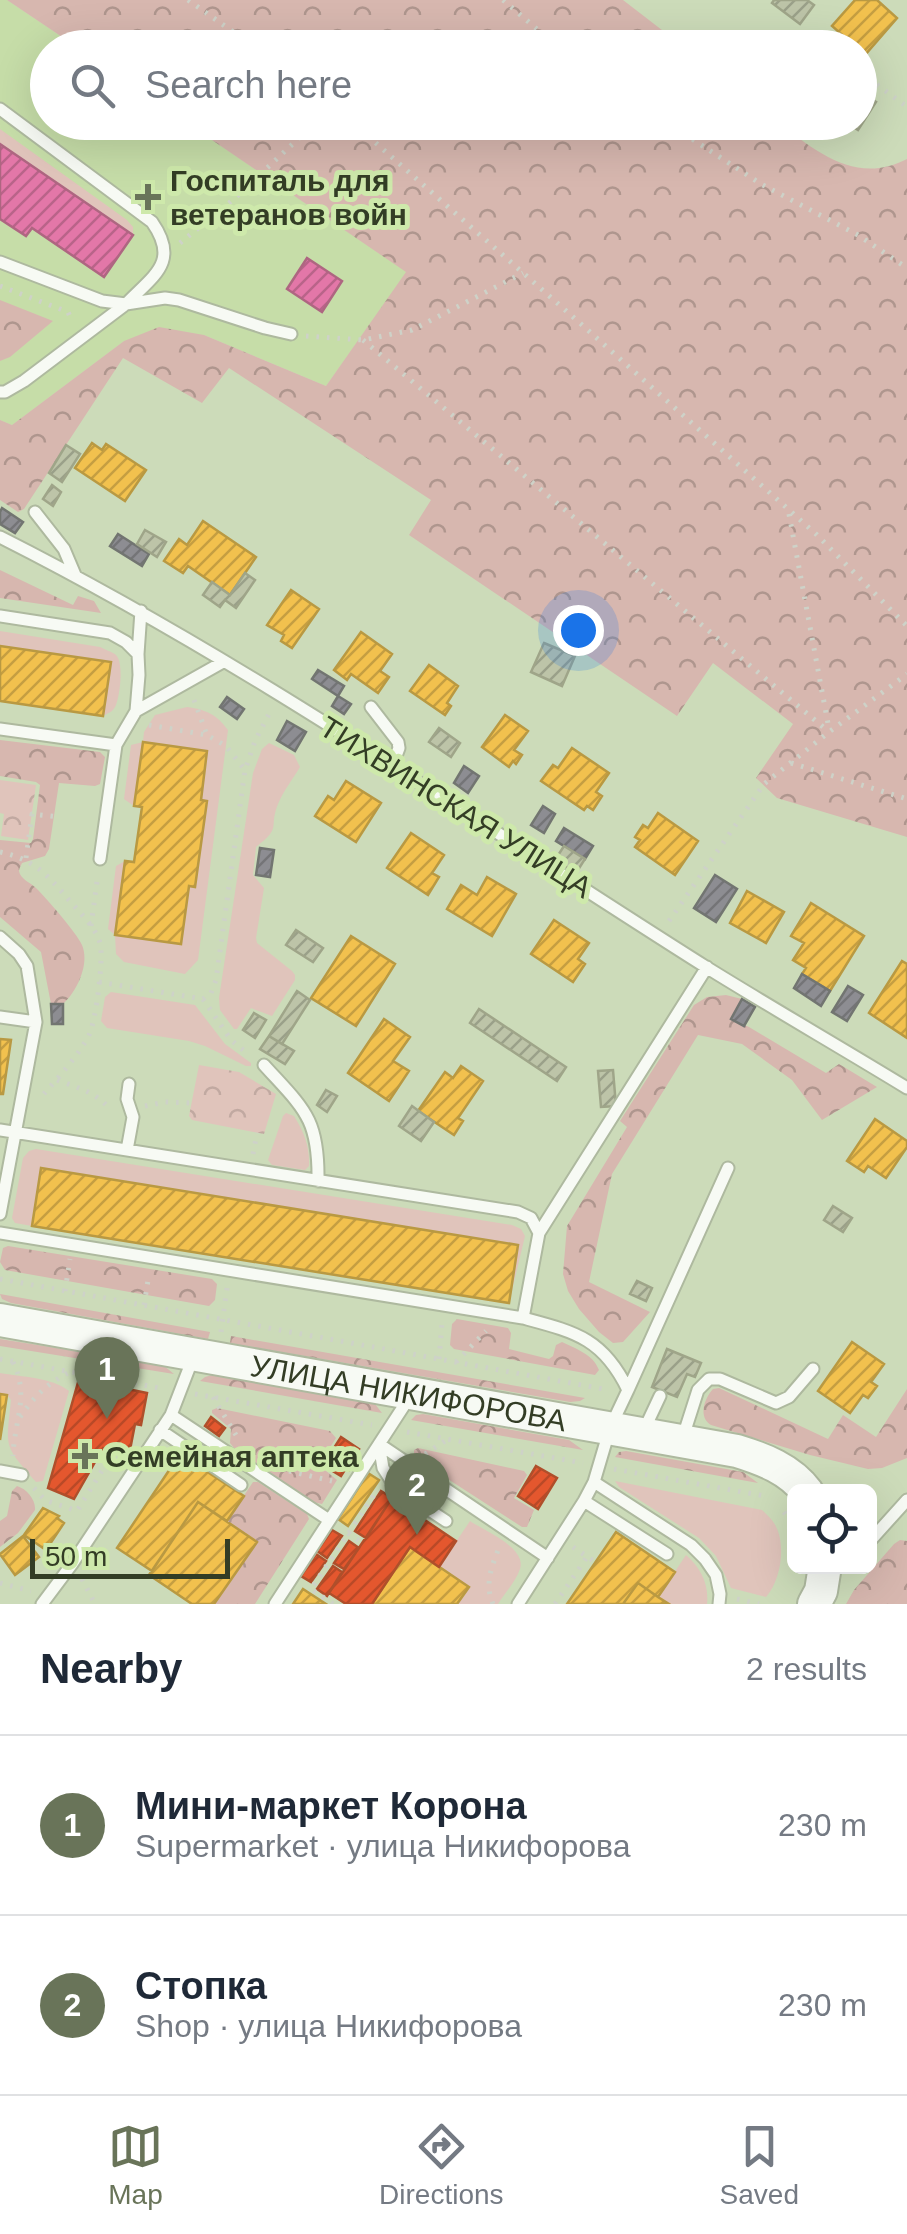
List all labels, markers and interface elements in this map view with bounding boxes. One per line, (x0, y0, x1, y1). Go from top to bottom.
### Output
search box (30, 30, 877, 140)
icon: search (65, 58, 120, 113)
text: Search here (145, 64, 352, 106)
place label: Госпиталь для ветеранов войн (170, 164, 407, 231)
marker: Госпиталь для ветеранов войн (135, 184, 161, 210)
your location (553, 605, 604, 656)
street label: ТИХВИНСКАЯ УЛИЦА (314, 710, 598, 904)
pin: 1 (74, 1336, 140, 1419)
street label: УЛИЦА НИКИФОРОВА (248, 1348, 569, 1437)
place label: Семейная аптека (105, 1440, 359, 1473)
marker: Семейная аптека (74, 1445, 96, 1467)
pin: 2 (384, 1452, 450, 1535)
map controls (787, 1484, 877, 1574)
button: locate (787, 1484, 877, 1574)
scale bar (30, 1534, 230, 1578)
text: 50 m (45, 1541, 107, 1572)
text: Nearby (40, 1645, 182, 1692)
text: 2 results (746, 1651, 867, 1687)
text: Мини-маркет Корона (135, 1785, 527, 1827)
text: 1 (64, 1807, 81, 1843)
text: 230 m (778, 1807, 867, 1843)
text: Supermarket · улица Никифорова (135, 1828, 631, 1864)
text: Стопка (135, 1965, 267, 2007)
text: 2 (64, 1987, 81, 2023)
text: 230 m (778, 1987, 867, 2023)
text: Shop · улица Никифорова (135, 2008, 522, 2044)
tab: Map (108, 2119, 163, 2211)
tab: Directions (379, 2119, 504, 2211)
tab: Saved (720, 2119, 799, 2211)

